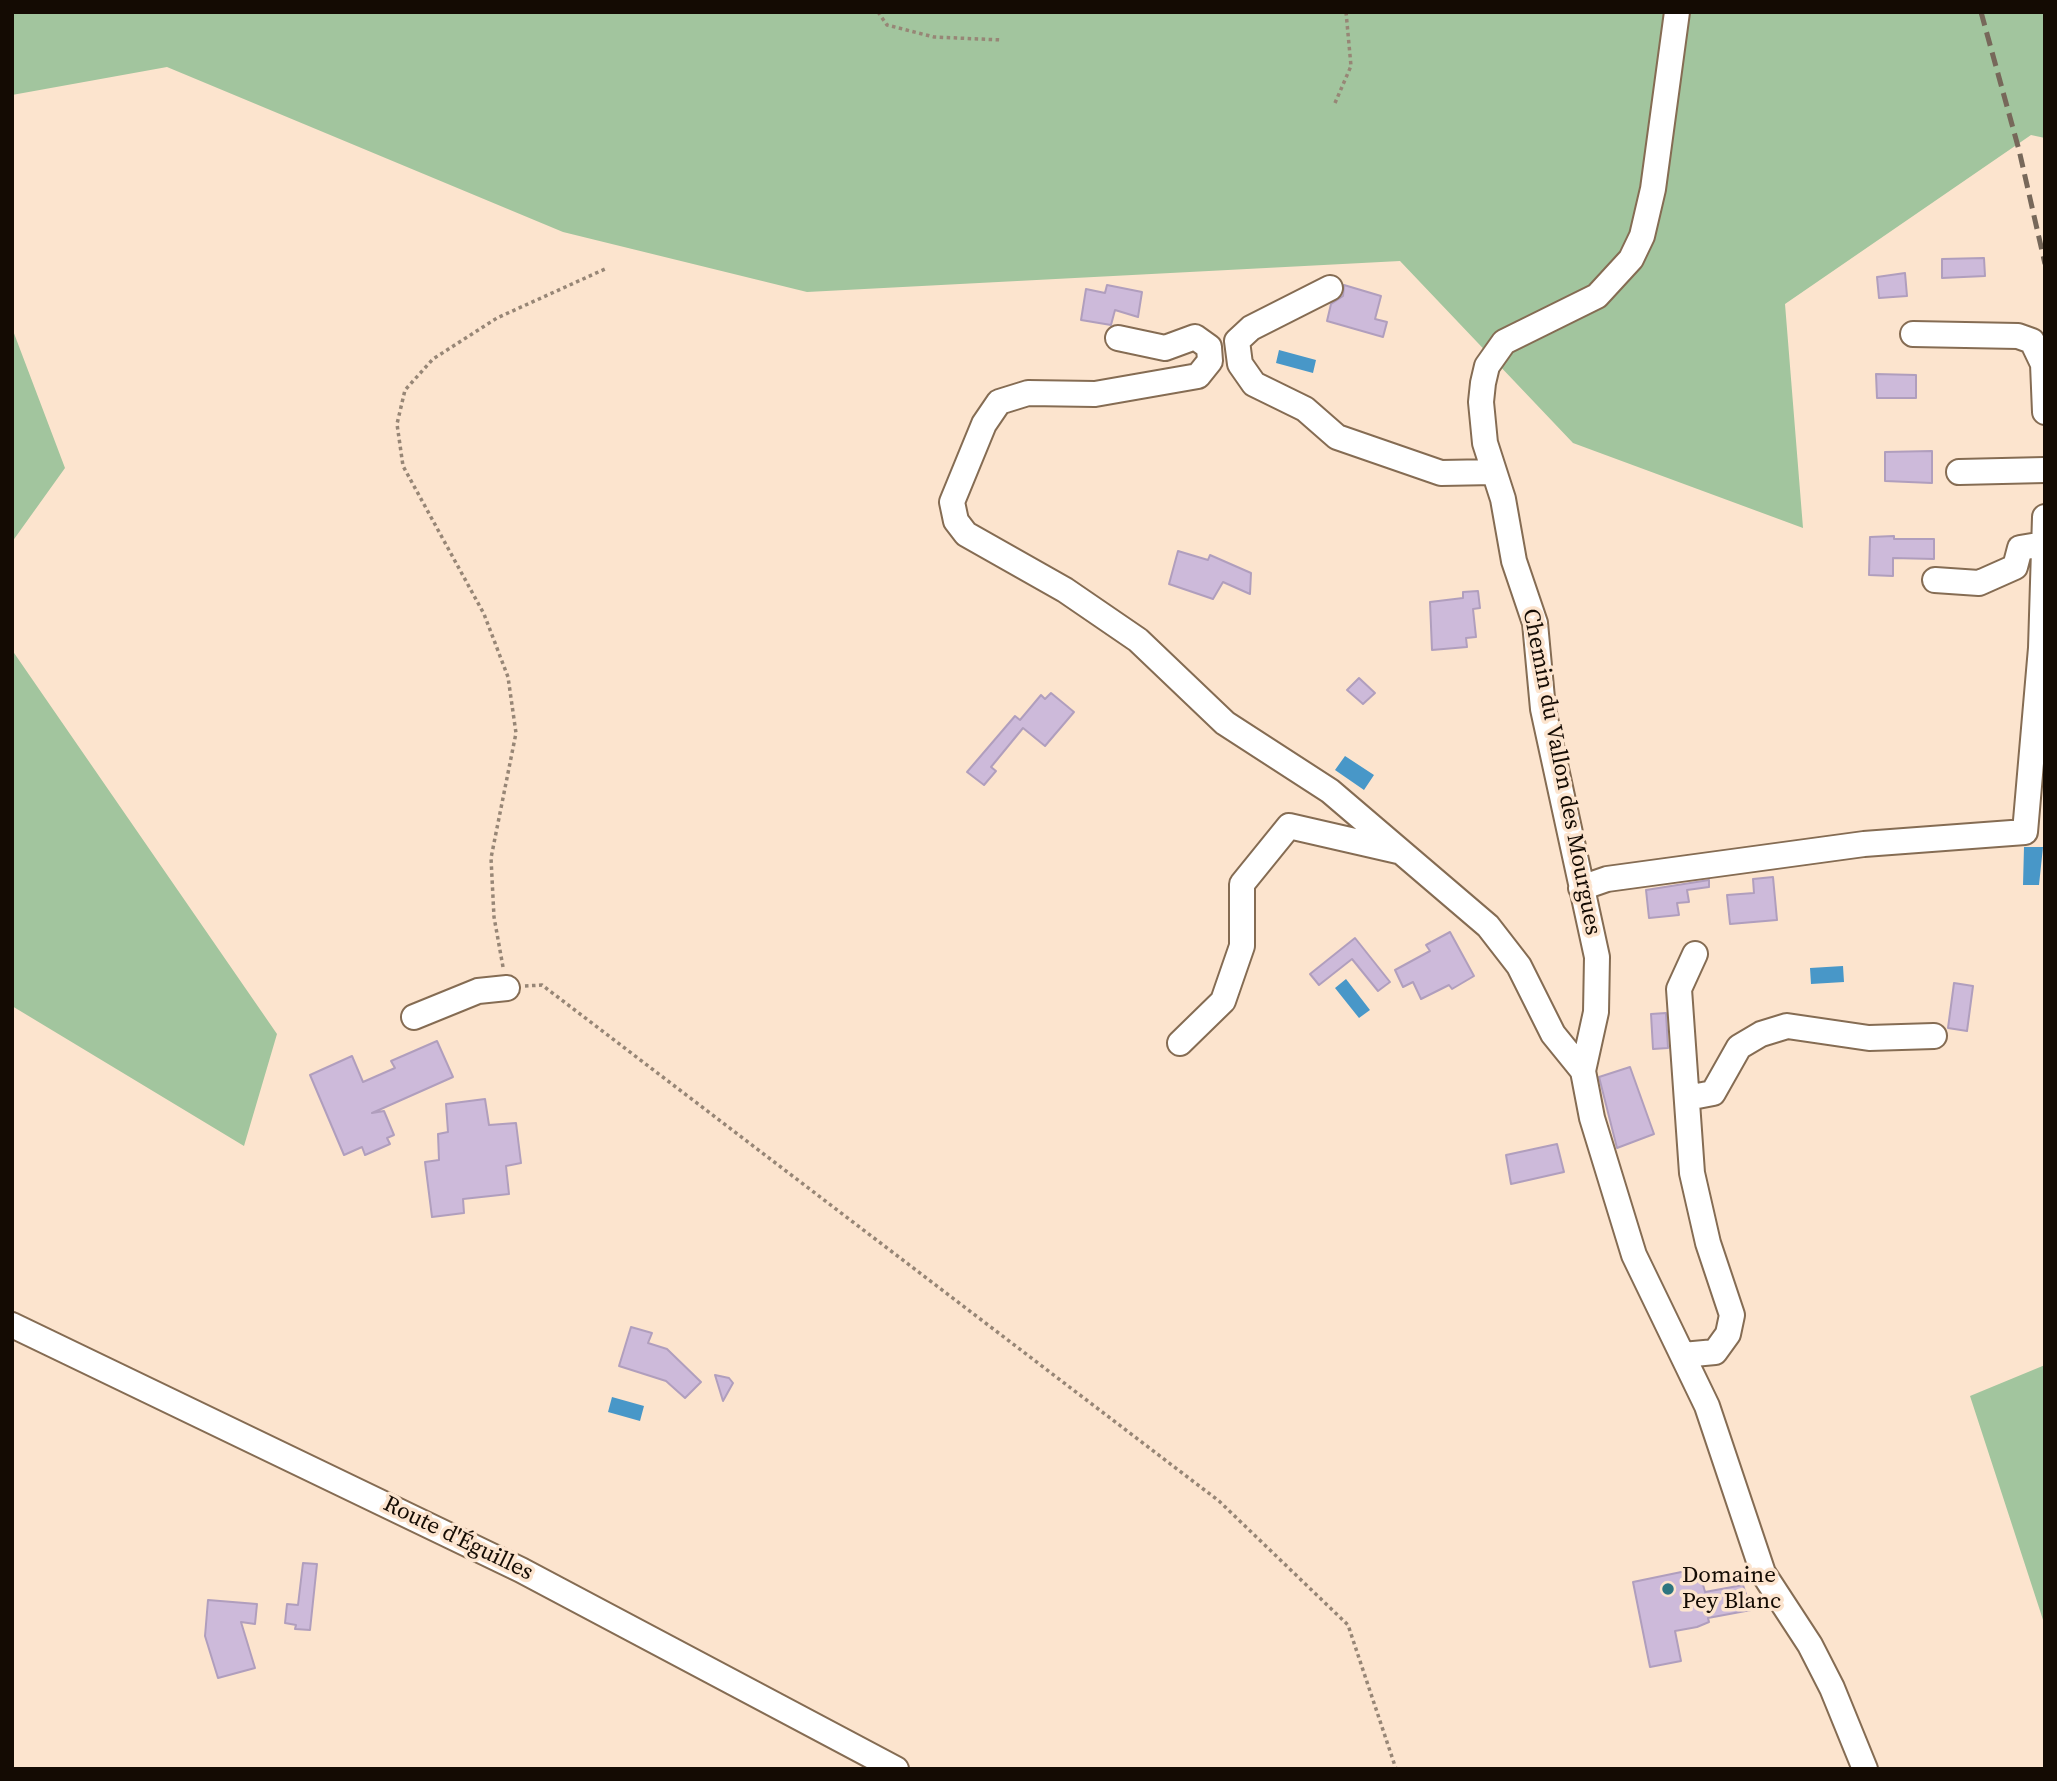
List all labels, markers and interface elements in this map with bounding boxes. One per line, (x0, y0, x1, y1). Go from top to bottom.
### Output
street label: Chemin du Vallon des Mourgues (1516, 606, 1606, 938)
street label: Route d'Éguilles (379, 1491, 537, 1587)
place label: Domaine Pey Blanc (1682, 1562, 1781, 1616)
marker: Domaine Pey Blanc (1660, 1581, 1676, 1597)

